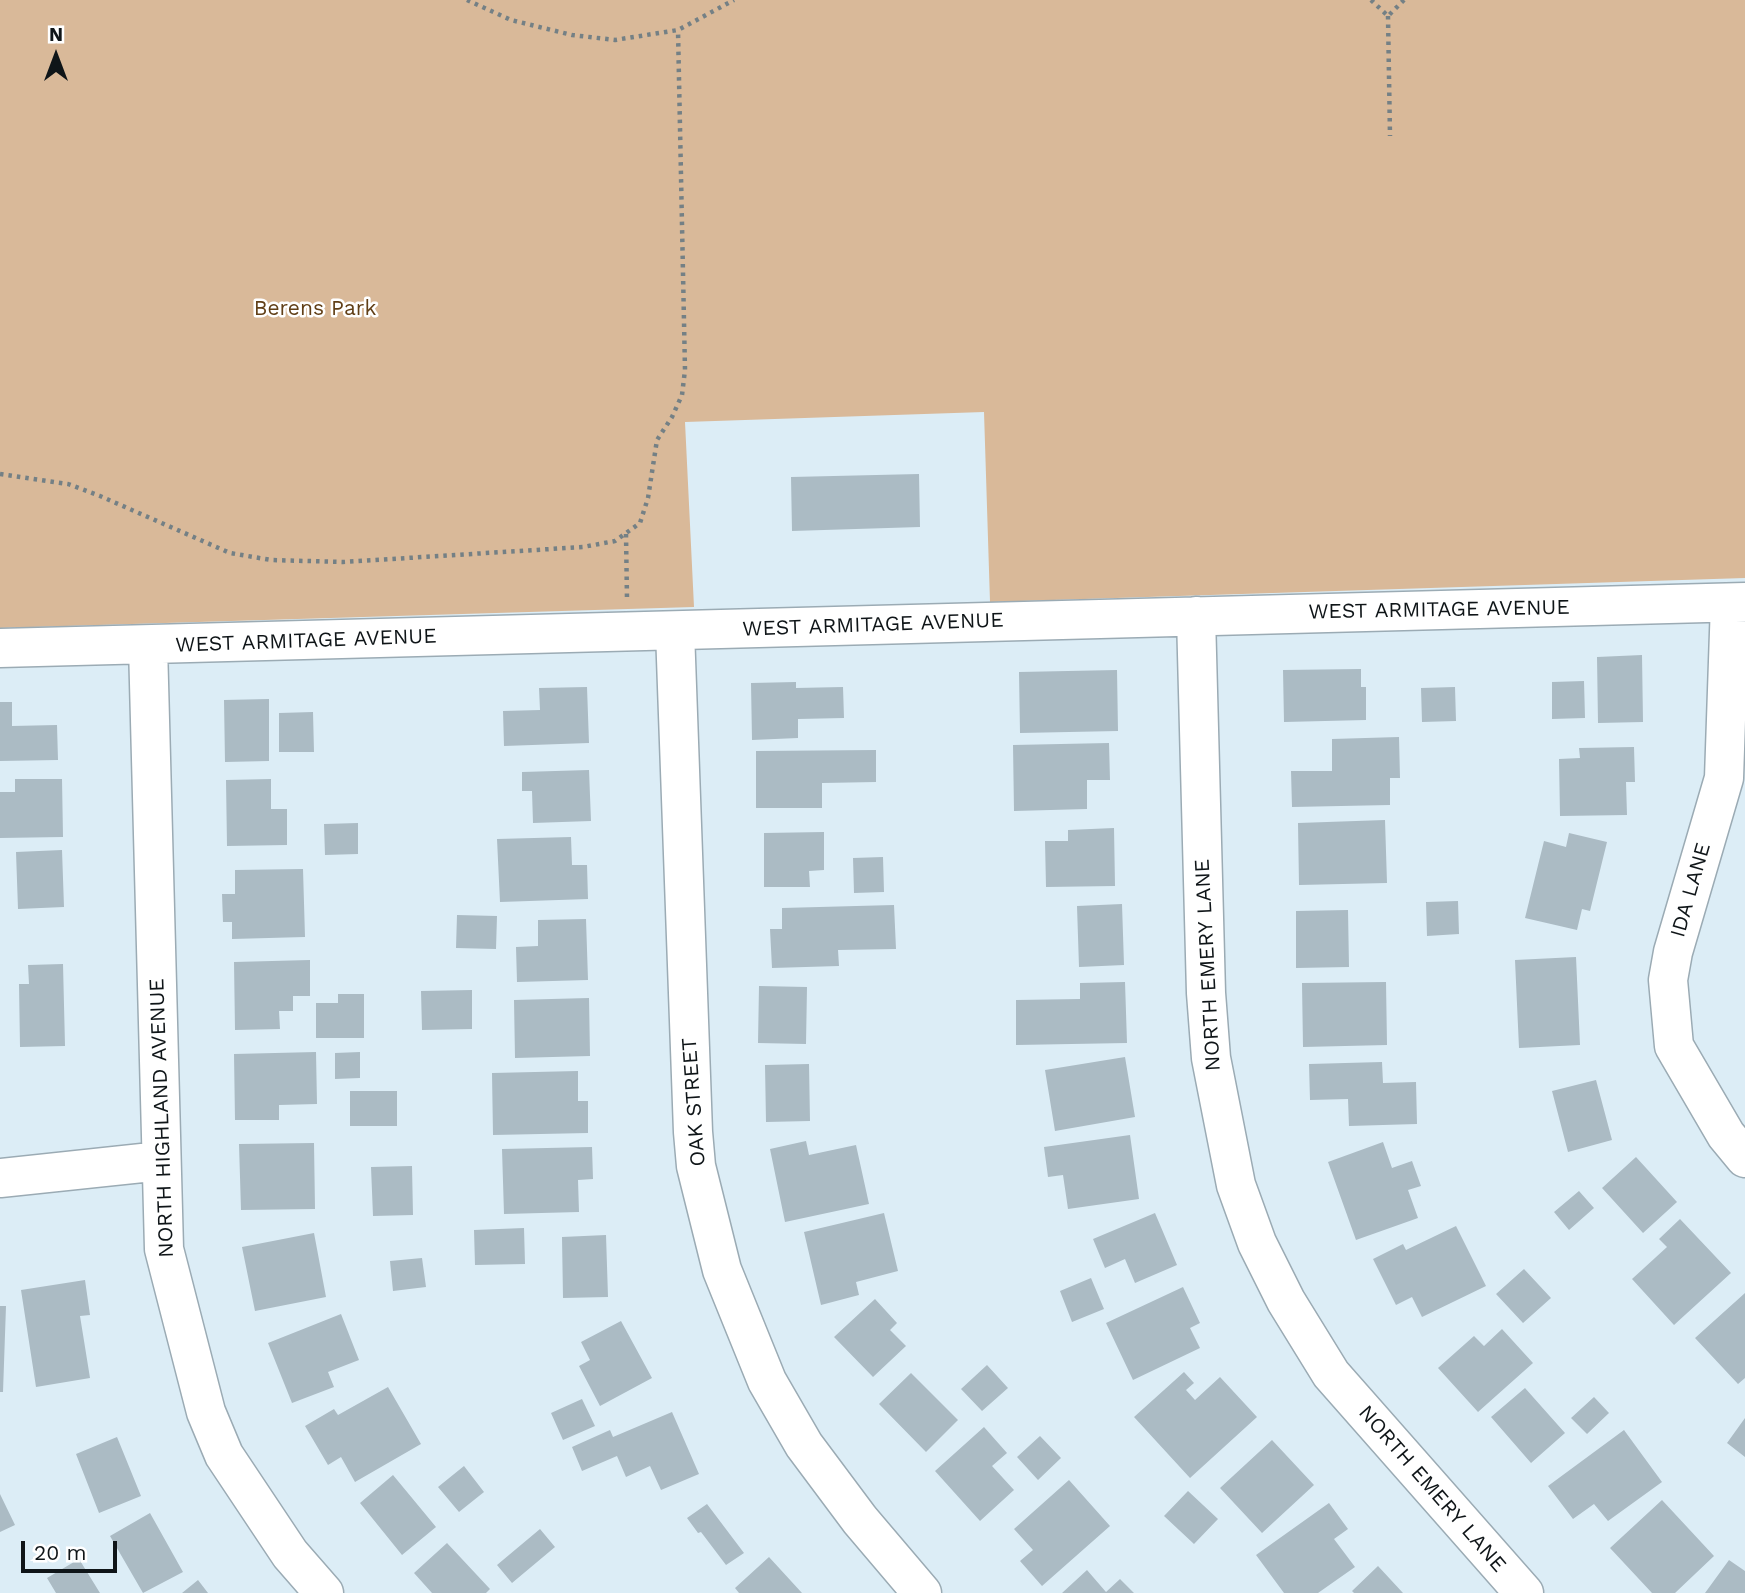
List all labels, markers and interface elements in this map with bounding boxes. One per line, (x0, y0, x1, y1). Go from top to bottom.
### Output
north arrow (21, 21, 91, 91)
text: N (49, 23, 63, 46)
park label: Berens Park (254, 296, 376, 322)
street label: WEST ARMITAGE AVENUE (1308, 595, 1570, 625)
street label: WEST ARMITAGE AVENUE (742, 608, 1004, 642)
street label: WEST ARMITAGE AVENUE (175, 624, 437, 658)
street label: IDA LANE (1665, 840, 1717, 940)
street label: NORTH EMERY LANE (1190, 858, 1226, 1072)
street label: NORTH HIGHLAND AVENUE (145, 978, 179, 1258)
street label: OAK STREET (677, 1037, 711, 1167)
street label: NORTH EMERY LANE (1353, 1401, 1511, 1577)
scale bar (24, 1526, 121, 1570)
text: 20 m (34, 1540, 86, 1565)

